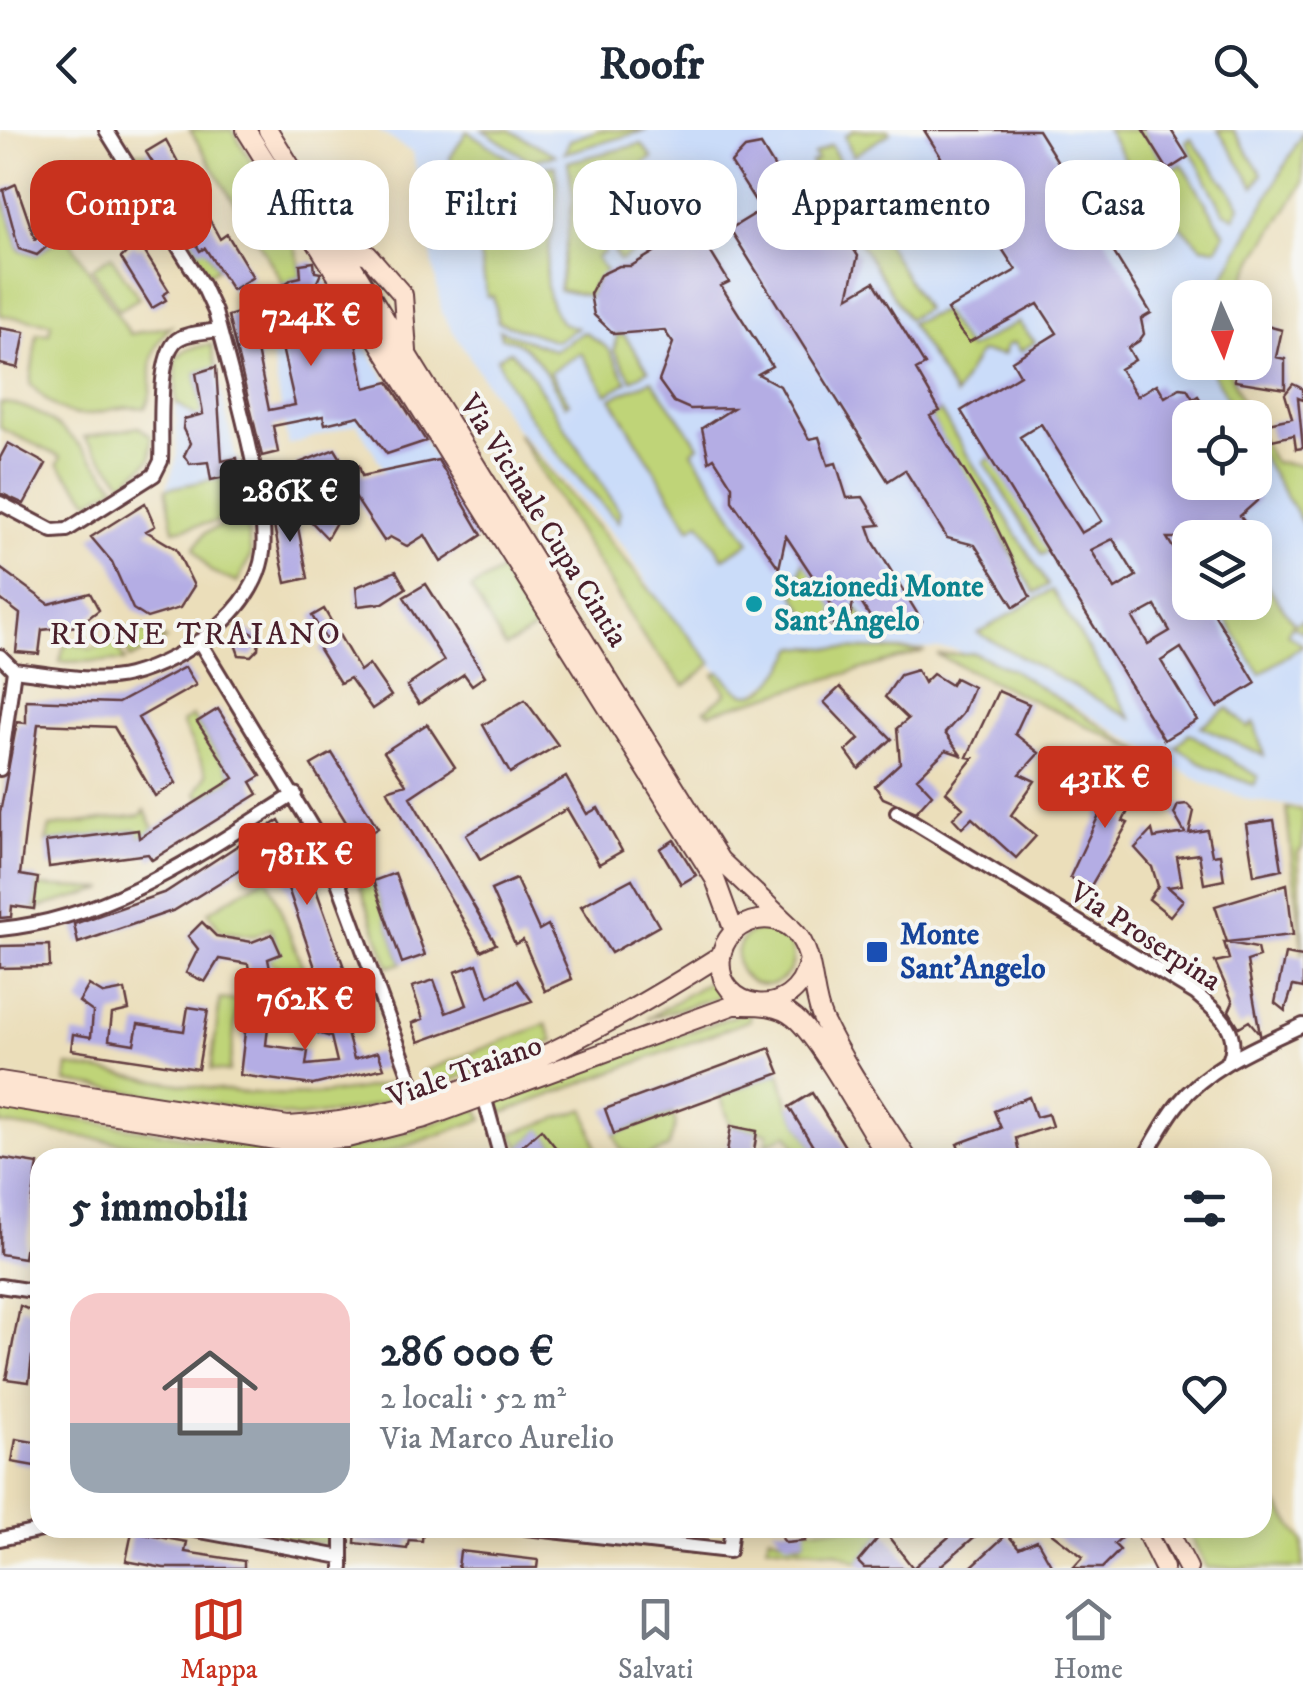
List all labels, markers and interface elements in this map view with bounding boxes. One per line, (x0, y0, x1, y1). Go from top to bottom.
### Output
text: Roofr (599, 37, 704, 93)
icon: back (40, 38, 95, 93)
icon: search (1208, 38, 1263, 93)
chip: Compra (30, 160, 212, 250)
chip: Affitta (232, 160, 389, 250)
chip: Filtri (409, 160, 553, 250)
chip: Nuovo (573, 160, 737, 250)
chip: Appartamento (757, 160, 1025, 250)
chip: Casa (1045, 160, 1180, 250)
north arrow (1172, 280, 1272, 380)
map controls (1172, 280, 1272, 620)
pin: 724K € (230, 284, 392, 369)
text: 724K € (261, 296, 361, 336)
street label: Via Vicinale Cupa Cintia (450, 387, 636, 654)
button: locate (1172, 400, 1272, 500)
pin: 286K € (209, 460, 371, 545)
text: 286K € (242, 472, 338, 512)
button: layers (1172, 520, 1272, 620)
place label: Stazionedi Monte Sant'Angelo (774, 569, 984, 640)
marker: Stazionedi Monte Sant'Angelo (743, 593, 765, 615)
district label: RIONE TRAIANO (50, 615, 342, 655)
pin: 431K € (1024, 746, 1186, 831)
text: 431K € (1060, 758, 1150, 798)
pin: 781K € (226, 823, 388, 908)
text: 781K € (261, 835, 353, 875)
street label: Via Proserpina (1061, 874, 1228, 1000)
place label: Monte Sant'Angelo (900, 917, 1046, 988)
marker: Monte Sant'Angelo (864, 939, 890, 965)
pin: 762K € (224, 968, 386, 1053)
text: 762K € (256, 980, 354, 1020)
street label: Viale Traiano (382, 1027, 547, 1117)
icon: filters (1177, 1181, 1232, 1236)
text: 5 immobili (70, 1182, 248, 1234)
text: 286 000 € (380, 1327, 554, 1379)
icon: home (150, 1333, 270, 1453)
icon: heart (1177, 1366, 1232, 1421)
text: 2 locali · 52 m² (380, 1379, 566, 1419)
text: Via Marco Aurelio (380, 1419, 614, 1459)
tab: Mappa (180, 1592, 258, 1687)
tab: Salvati (618, 1592, 693, 1687)
tab: Home (1054, 1592, 1123, 1687)

